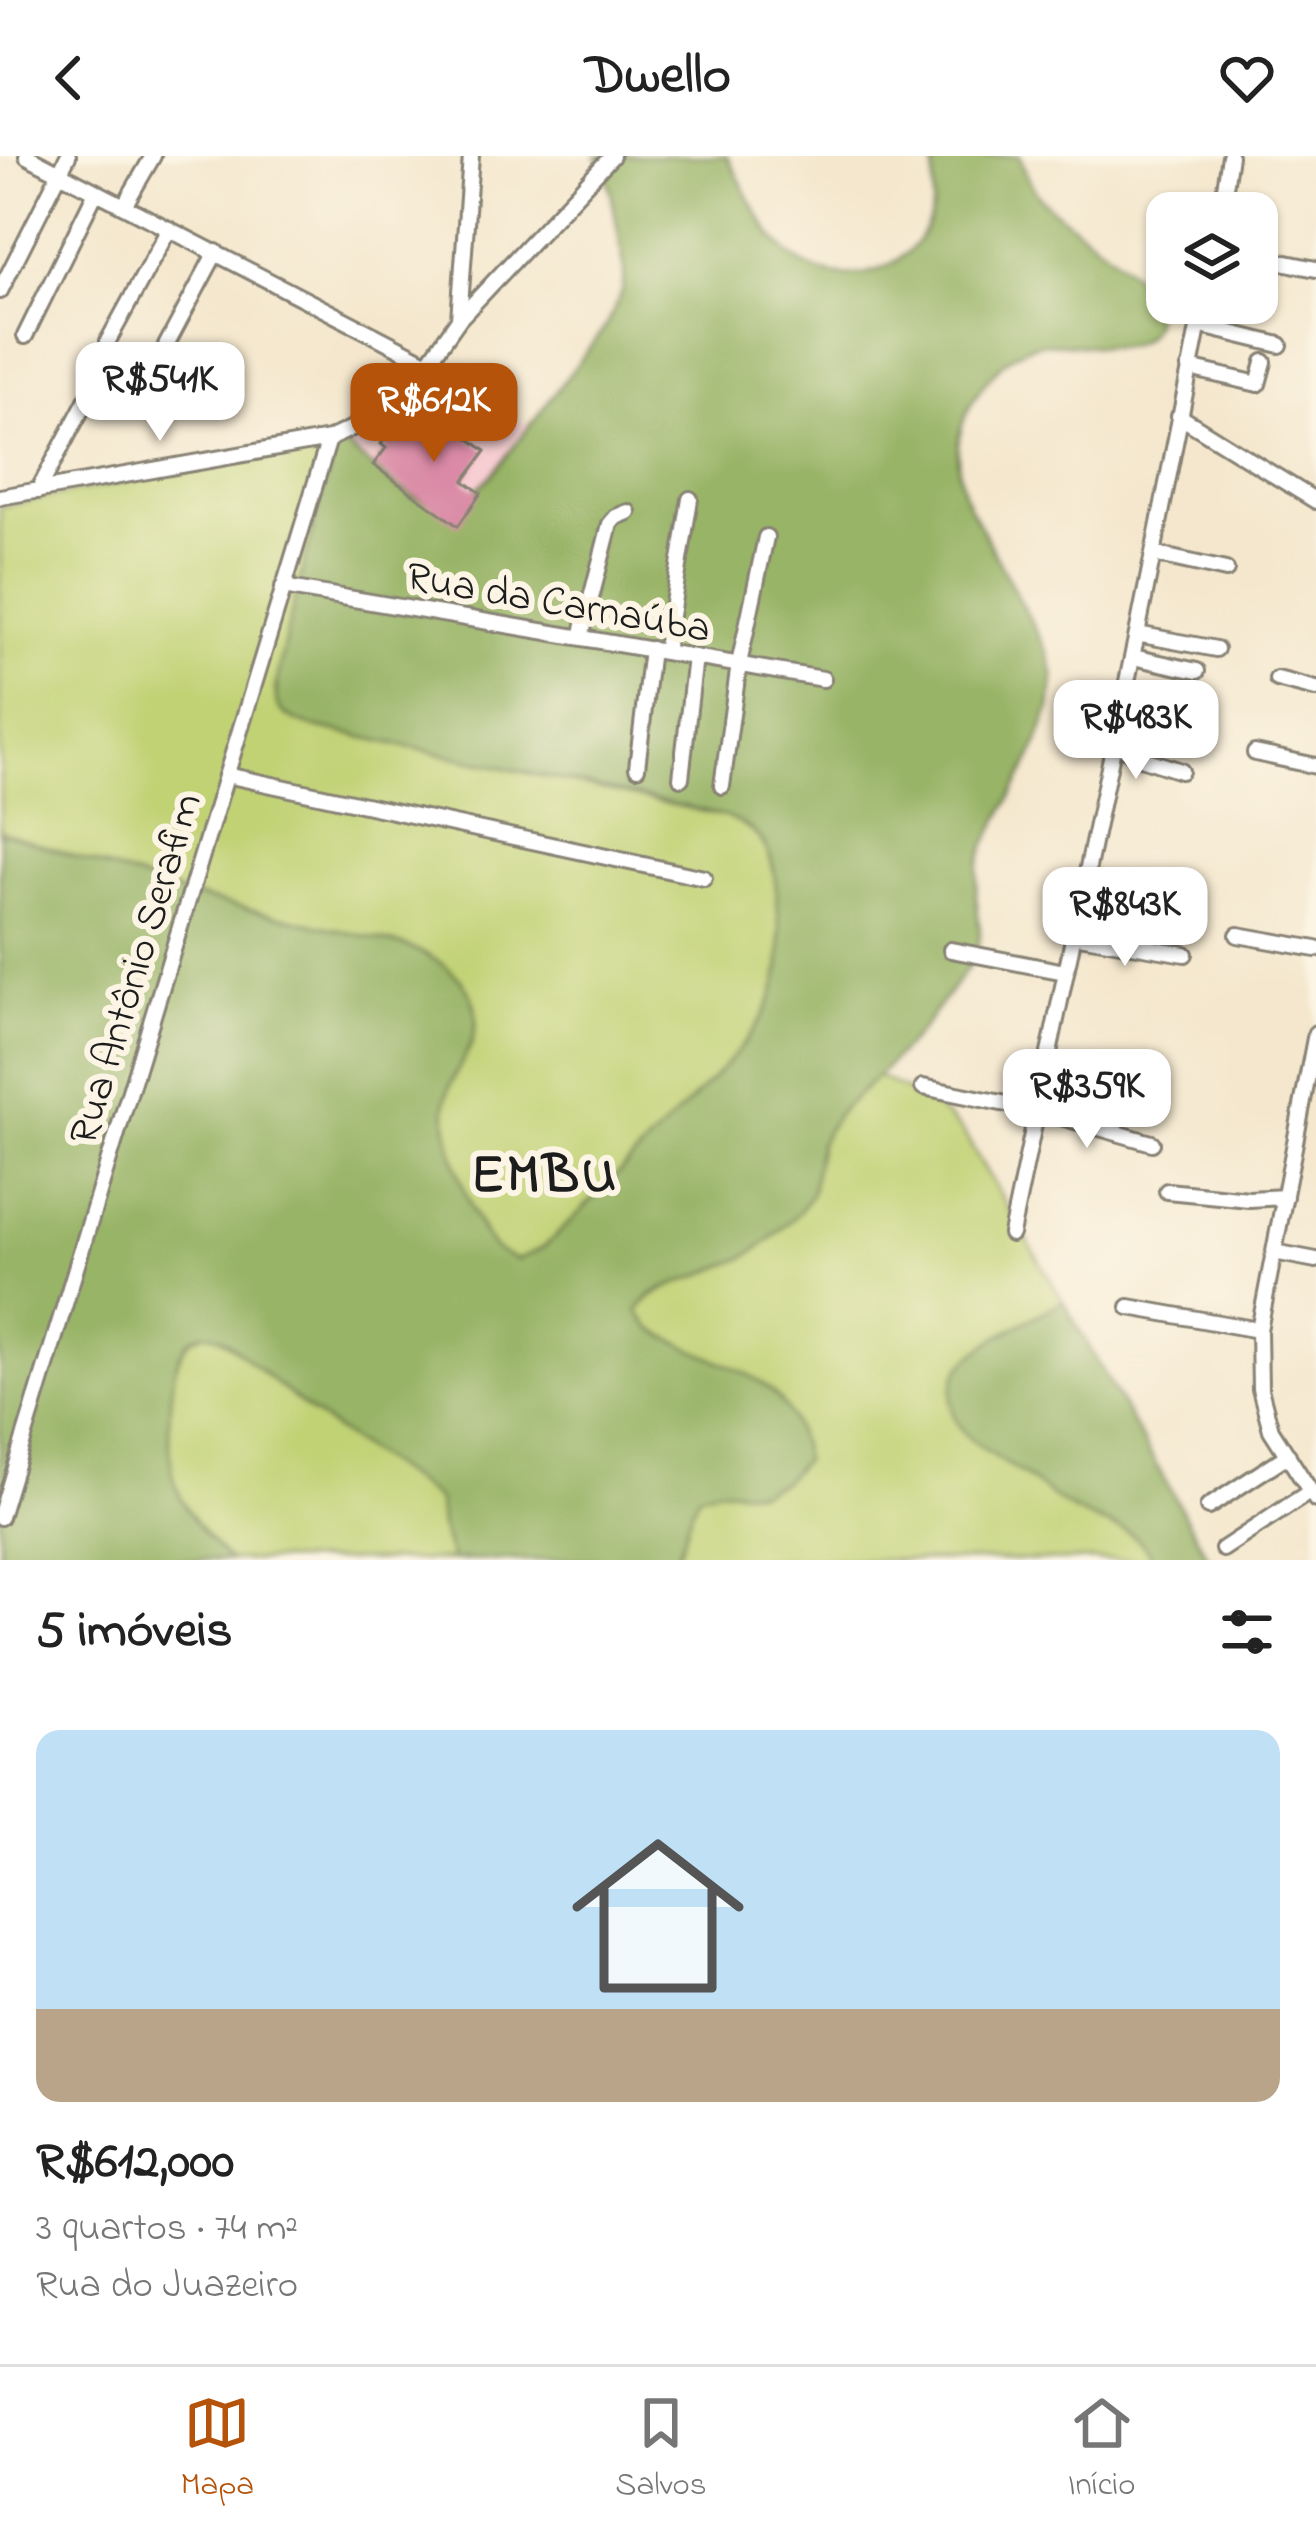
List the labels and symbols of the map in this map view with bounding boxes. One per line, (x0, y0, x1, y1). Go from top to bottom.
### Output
pin: R$541K (62, 342, 258, 444)
pin: R$612K (336, 363, 532, 465)
street label: Rua da Carnaúba (401, 548, 715, 661)
pin: R$483K (1038, 680, 1234, 782)
street label: Rua Antônio Serafim (55, 786, 220, 1153)
pin: R$843K (1027, 867, 1223, 969)
pin: R$359K (989, 1049, 1185, 1151)
district label: EMBU (471, 1139, 619, 1217)

